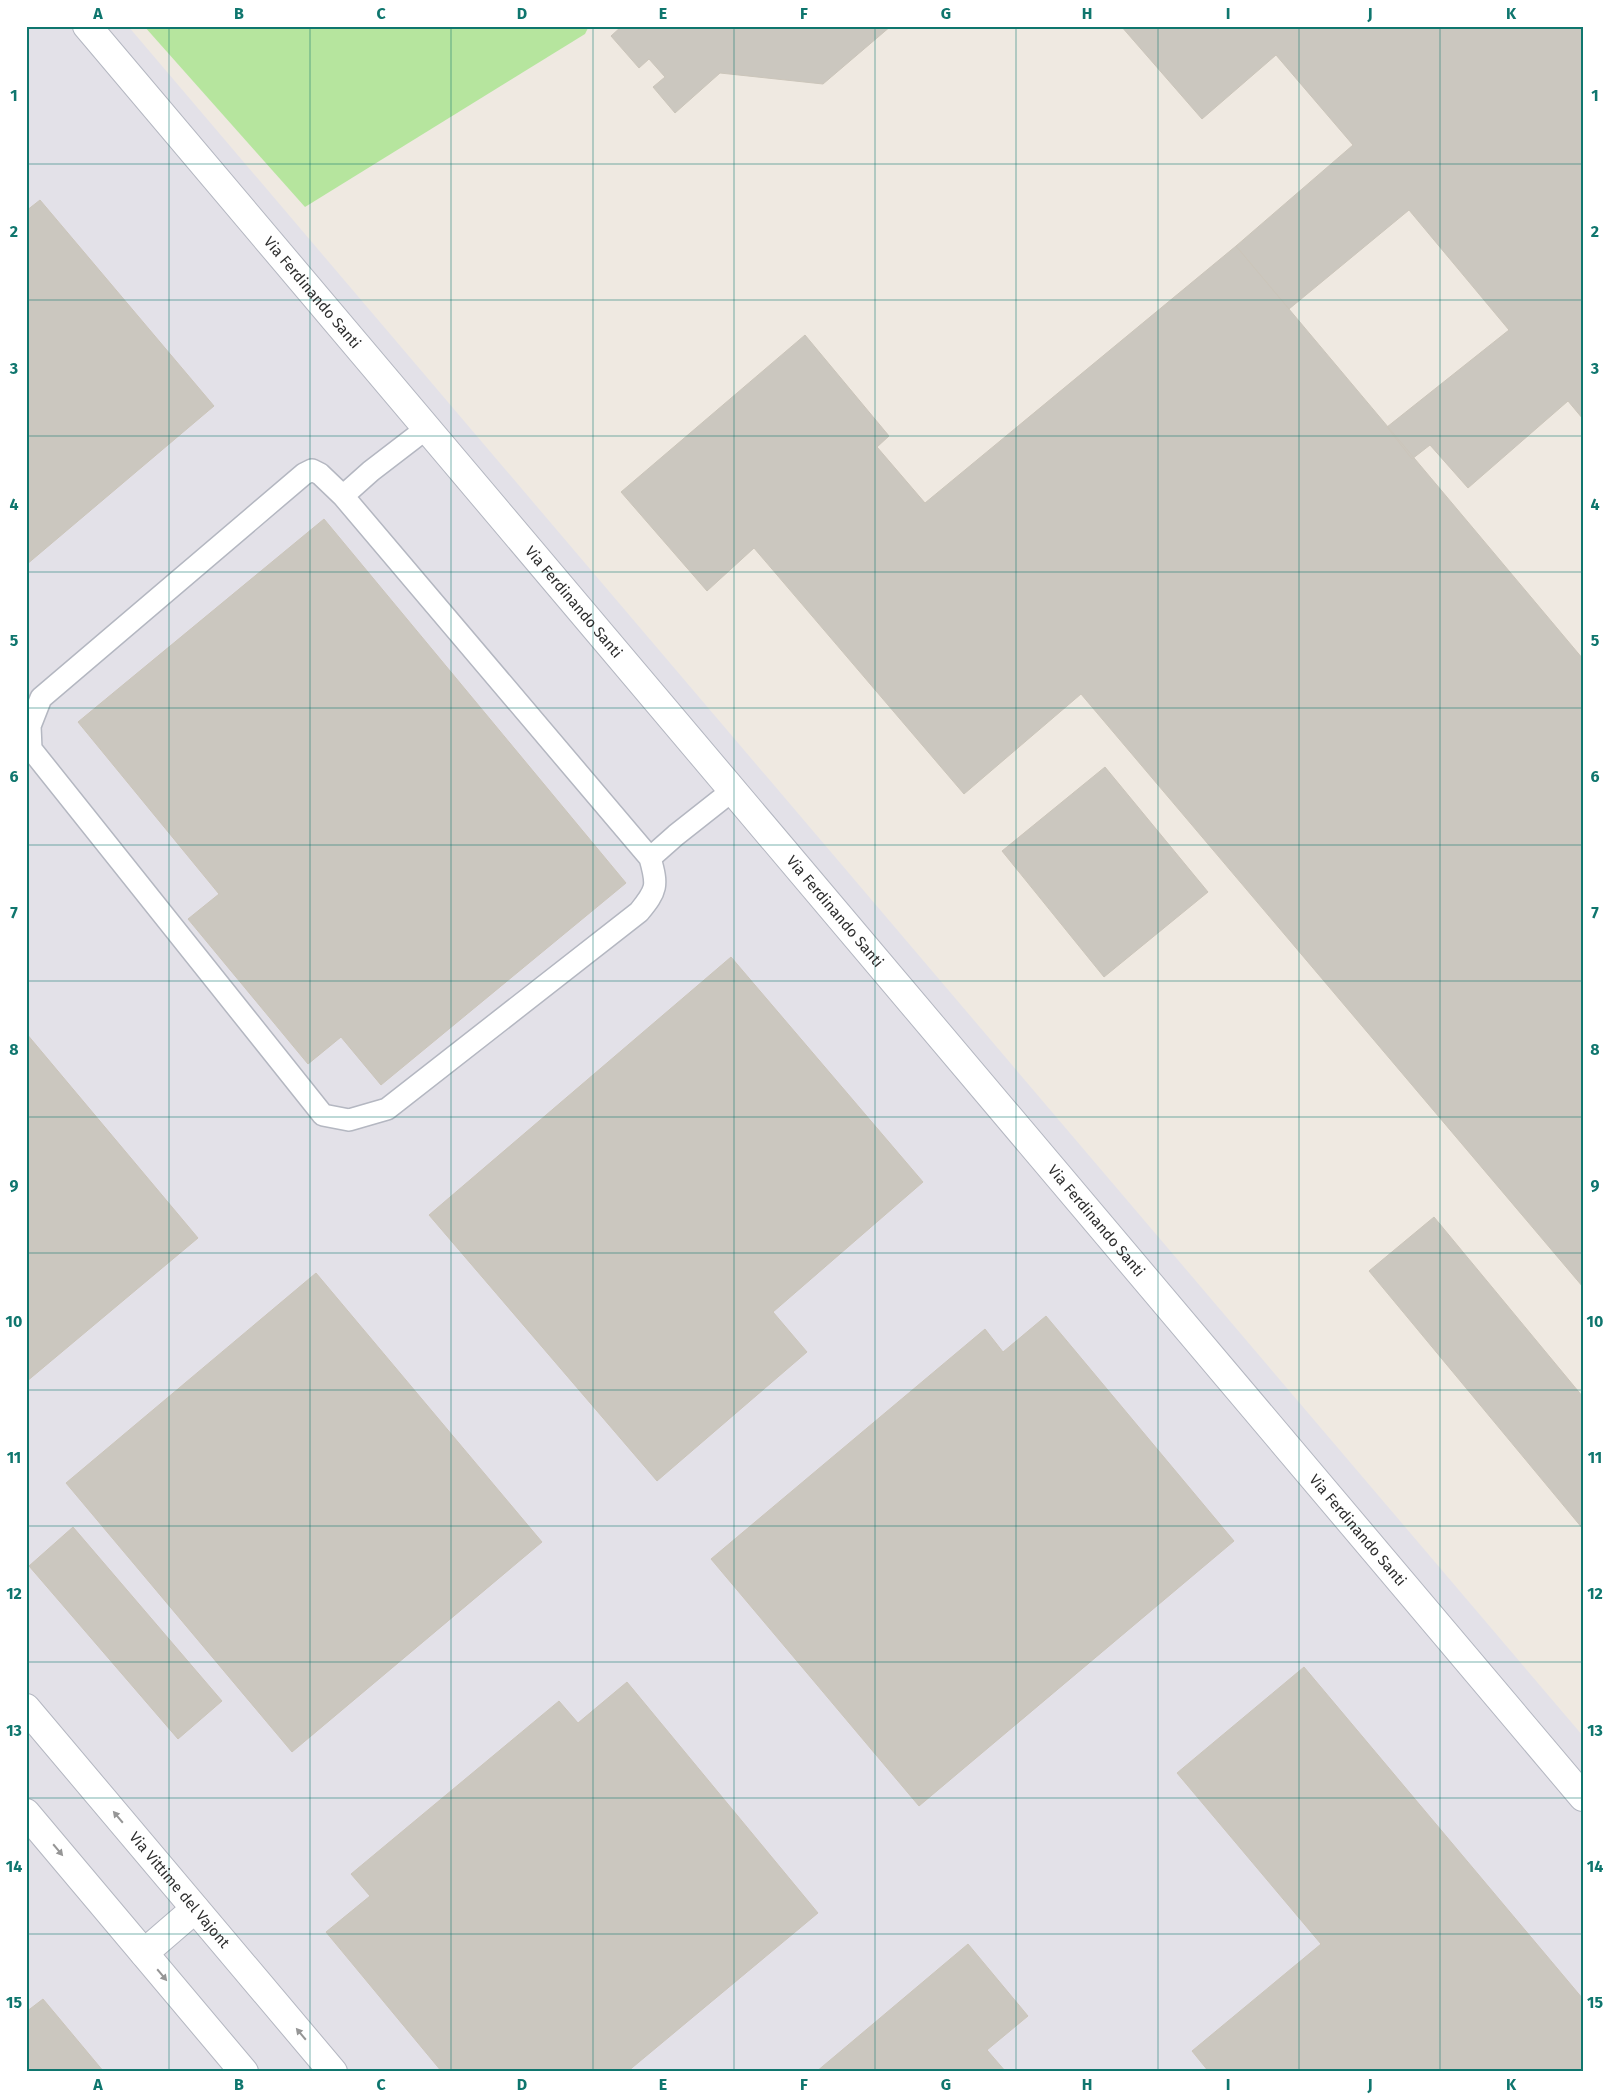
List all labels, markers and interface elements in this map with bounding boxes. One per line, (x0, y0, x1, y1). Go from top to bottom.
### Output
text: A (92, 4, 103, 23)
text: B (234, 4, 244, 23)
text: C (376, 4, 386, 23)
text: D (517, 4, 527, 23)
text: E (659, 4, 667, 23)
text: F (800, 4, 808, 23)
text: G (941, 4, 951, 23)
text: H (1082, 4, 1092, 23)
text: I (1226, 4, 1230, 23)
text: J (1366, 4, 1373, 23)
text: K (1506, 4, 1517, 23)
text: 1 (10, 86, 18, 105)
text: 1 (1591, 86, 1599, 105)
text: 2 (10, 222, 18, 241)
text: 2 (1591, 222, 1599, 241)
street label: Via Ferdinando Santi (260, 233, 364, 352)
text: 3 (9, 359, 18, 378)
text: 3 (1590, 359, 1599, 378)
text: 4 (9, 495, 19, 514)
text: 4 (1590, 495, 1600, 514)
street label: Via Ferdinando Santi (521, 542, 626, 662)
text: 5 (10, 631, 19, 650)
text: 5 (1591, 631, 1600, 650)
text: 6 (9, 767, 19, 786)
text: 6 (1590, 767, 1600, 786)
street label: Via Ferdinando Santi (783, 852, 887, 971)
text: 7 (10, 903, 18, 922)
text: 7 (1591, 903, 1599, 922)
text: 8 (9, 1040, 19, 1059)
text: 8 (1590, 1040, 1600, 1059)
street label: Via Ferdinando Santi (1044, 1161, 1149, 1280)
text: 9 (10, 1176, 19, 1195)
text: 9 (1591, 1176, 1600, 1195)
text: 10 (6, 1312, 22, 1331)
text: 10 (1587, 1312, 1603, 1331)
text: 11 (7, 1448, 21, 1467)
text: 11 (1588, 1448, 1602, 1467)
street label: Via Ferdinando Santi (1305, 1471, 1410, 1590)
text: 12 (6, 1584, 22, 1603)
text: 12 (1587, 1584, 1603, 1603)
text: 13 (6, 1721, 22, 1740)
text: 13 (1587, 1721, 1603, 1740)
one-way arrow (112, 1810, 123, 1823)
street label: Via Vittime del Vajont (126, 1828, 234, 1952)
one-way arrow (52, 1844, 63, 1857)
text: 14 (6, 1857, 22, 1876)
text: 14 (1587, 1857, 1603, 1876)
one-way arrow (157, 1968, 168, 1981)
text: 15 (6, 1993, 22, 2012)
text: 15 (1587, 1993, 1603, 2012)
one-way arrow (296, 2028, 307, 2041)
text: A (92, 2075, 103, 2094)
text: B (234, 2075, 244, 2094)
text: C (376, 2075, 386, 2094)
text: D (517, 2075, 527, 2094)
text: E (659, 2075, 667, 2094)
text: F (800, 2075, 808, 2094)
text: G (941, 2075, 951, 2094)
text: H (1082, 2075, 1092, 2094)
text: I (1226, 2075, 1230, 2094)
text: J (1366, 2075, 1373, 2094)
text: K (1506, 2075, 1517, 2094)

